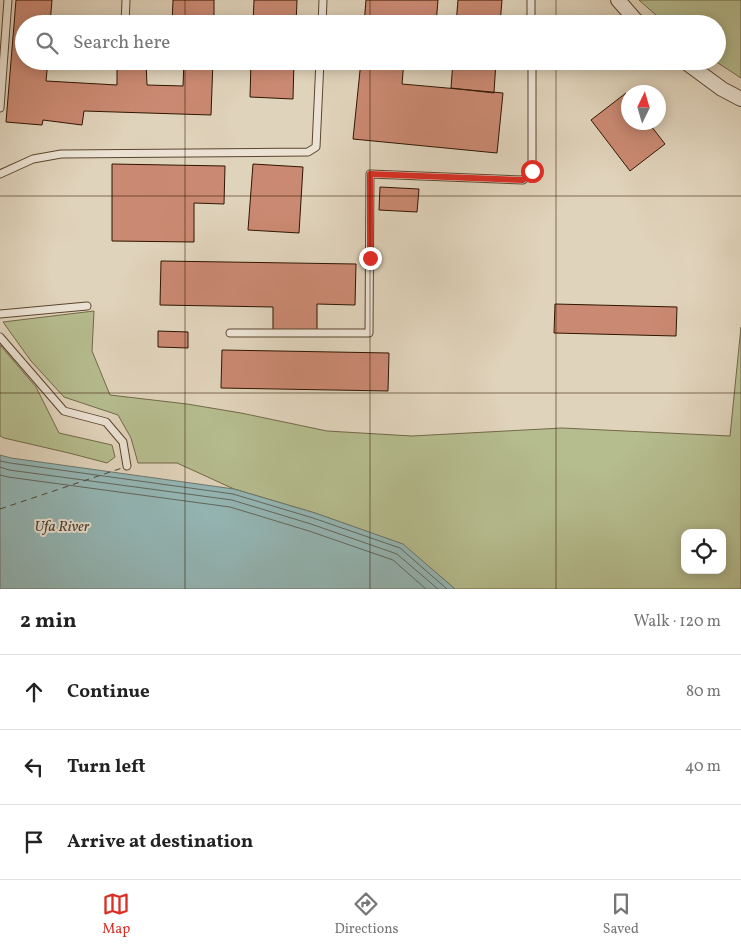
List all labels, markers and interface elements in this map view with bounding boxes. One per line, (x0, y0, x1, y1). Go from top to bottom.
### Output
search box (15, 15, 726, 70)
icon: search (33, 29, 61, 57)
text: Search here (73, 30, 170, 56)
north arrow (621, 85, 666, 130)
route start (521, 160, 544, 183)
route end (359, 247, 382, 270)
water label: Ufa River (35, 517, 90, 538)
map controls (681, 529, 726, 574)
button: locate (681, 529, 726, 574)
text: 2 min (20, 607, 77, 636)
text: Walk · 120 m (633, 611, 721, 633)
icon: ahead (20, 678, 48, 706)
text: Continue (67, 679, 150, 705)
text: 80 m (686, 681, 721, 703)
icon: left (20, 753, 48, 781)
text: Turn left (67, 754, 146, 780)
text: 40 m (685, 756, 721, 778)
icon: arrive (20, 828, 48, 856)
text: Arrive at destination (67, 829, 253, 855)
tab: Map (102, 890, 130, 939)
tab: Directions (334, 890, 399, 939)
tab: Saved (603, 890, 639, 939)

